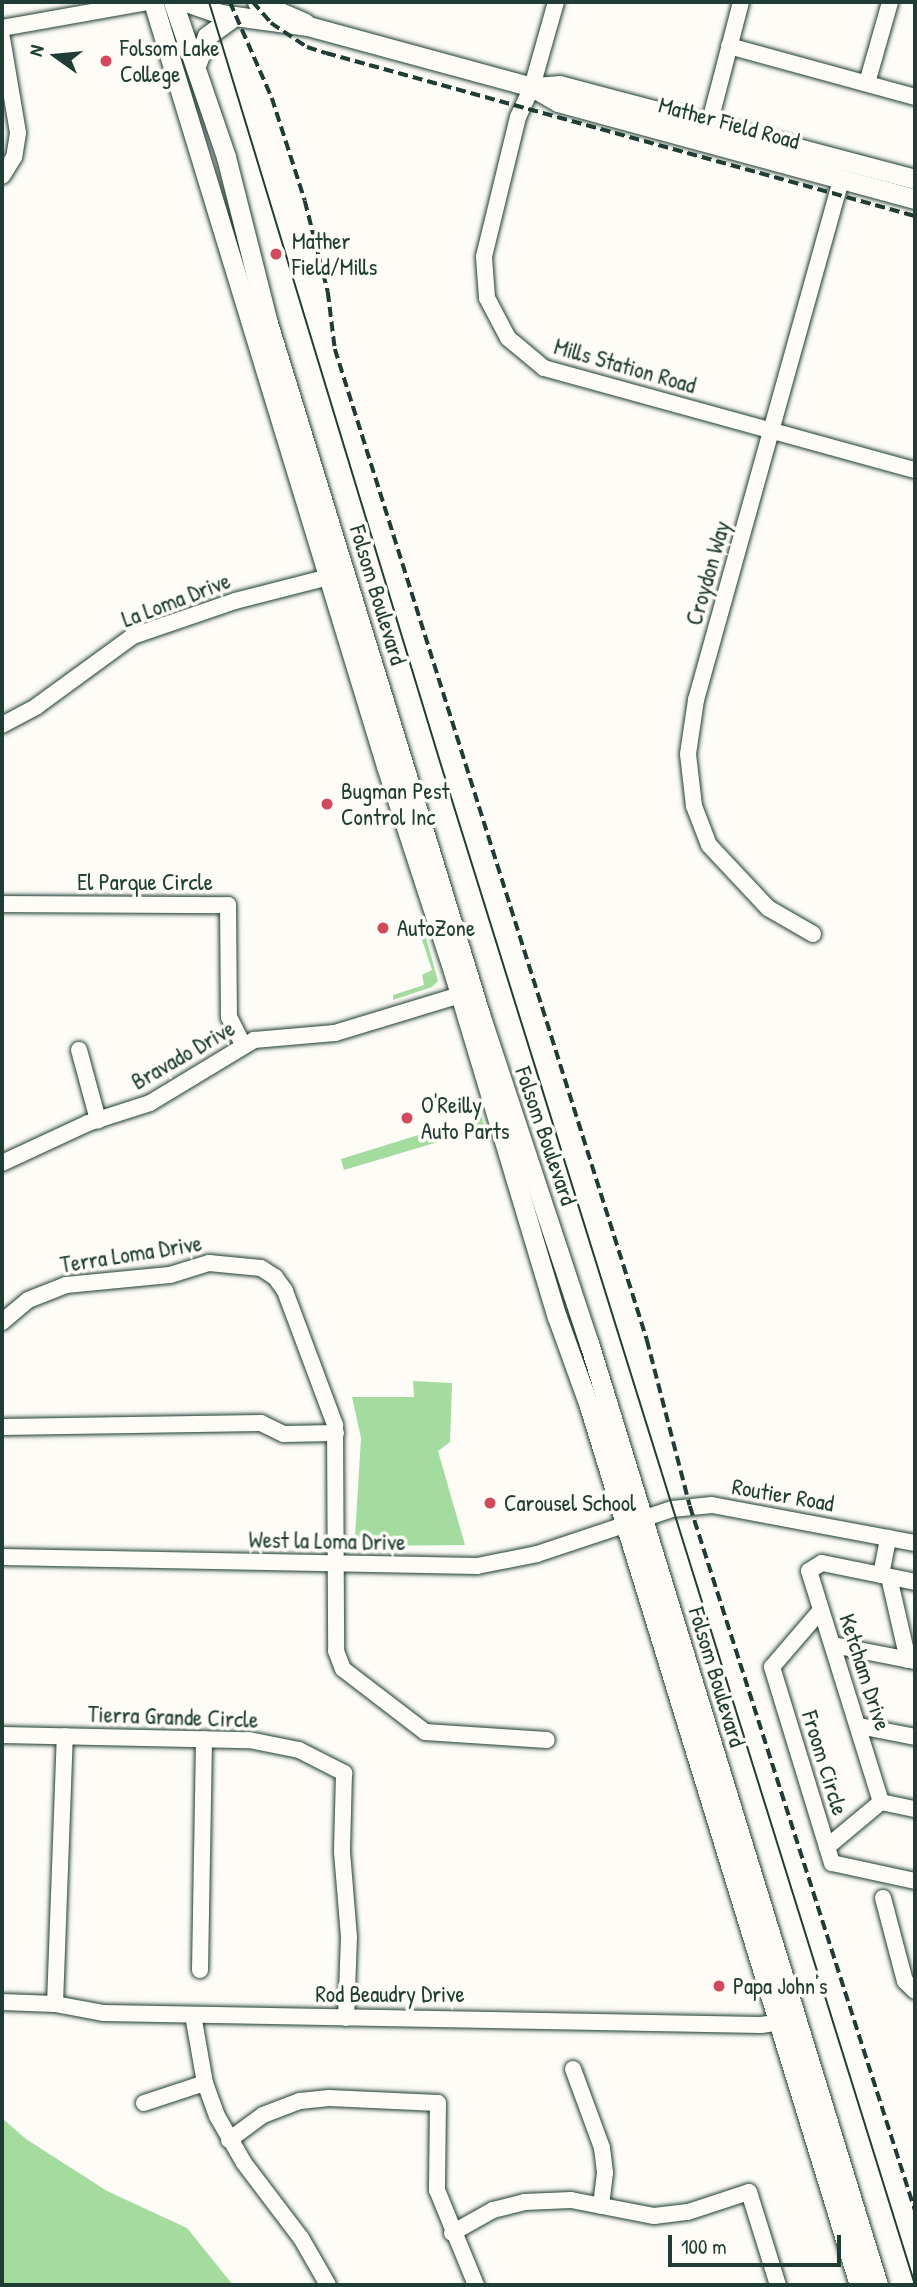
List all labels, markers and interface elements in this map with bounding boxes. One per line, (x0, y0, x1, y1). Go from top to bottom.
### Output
north arrow (21, 21, 91, 91)
place label: Folsom Lake College (120, 34, 219, 88)
text: N (22, 42, 50, 59)
marker: Folsom Lake College (98, 53, 114, 69)
street label: Mather Field Road (656, 91, 802, 155)
place label: Mather Field/Mills (292, 227, 377, 281)
marker: Mather Field/Mills (266, 244, 286, 264)
street label: Mills Station Road (551, 333, 699, 399)
street label: Croydon Way (680, 518, 736, 628)
street label: Folsom Boulevard (344, 522, 412, 668)
street label: La Loma Drive (118, 567, 234, 633)
place label: Bugman Pest Control Inc (341, 777, 449, 831)
marker: Bugman Pest Control Inc (319, 796, 335, 812)
street label: El Parque Circle (77, 868, 213, 896)
place label: AutoZone (397, 914, 475, 942)
marker: AutoZone (375, 920, 391, 936)
street label: Bravado Drive (126, 1014, 240, 1096)
street label: Folsom Boulevard (509, 1063, 583, 1209)
place label: O'Reilly Auto Parts (421, 1091, 510, 1145)
marker: O'Reilly Auto Parts (399, 1110, 415, 1126)
street label: Terra Loma Drive (58, 1229, 204, 1279)
street label: Routier Road (730, 1472, 836, 1518)
place label: Carousel School (504, 1489, 636, 1517)
marker: Carousel School (482, 1495, 498, 1511)
street label: West la Loma Drive (248, 1526, 406, 1556)
street label: Folsom Boulevard (683, 1604, 751, 1750)
street label: Ketcham Drive (833, 1610, 897, 1734)
street label: Tierra Grande Circle (87, 1700, 259, 1734)
street label: Froom Circle (796, 1707, 854, 1819)
place label: Papa John's (733, 1972, 828, 2000)
marker: Papa John's (711, 1978, 727, 1994)
street label: Rod Beaudry Drive (315, 1980, 465, 2008)
scale bar (672, 2220, 845, 2264)
text: 100 m (681, 2232, 727, 2261)

